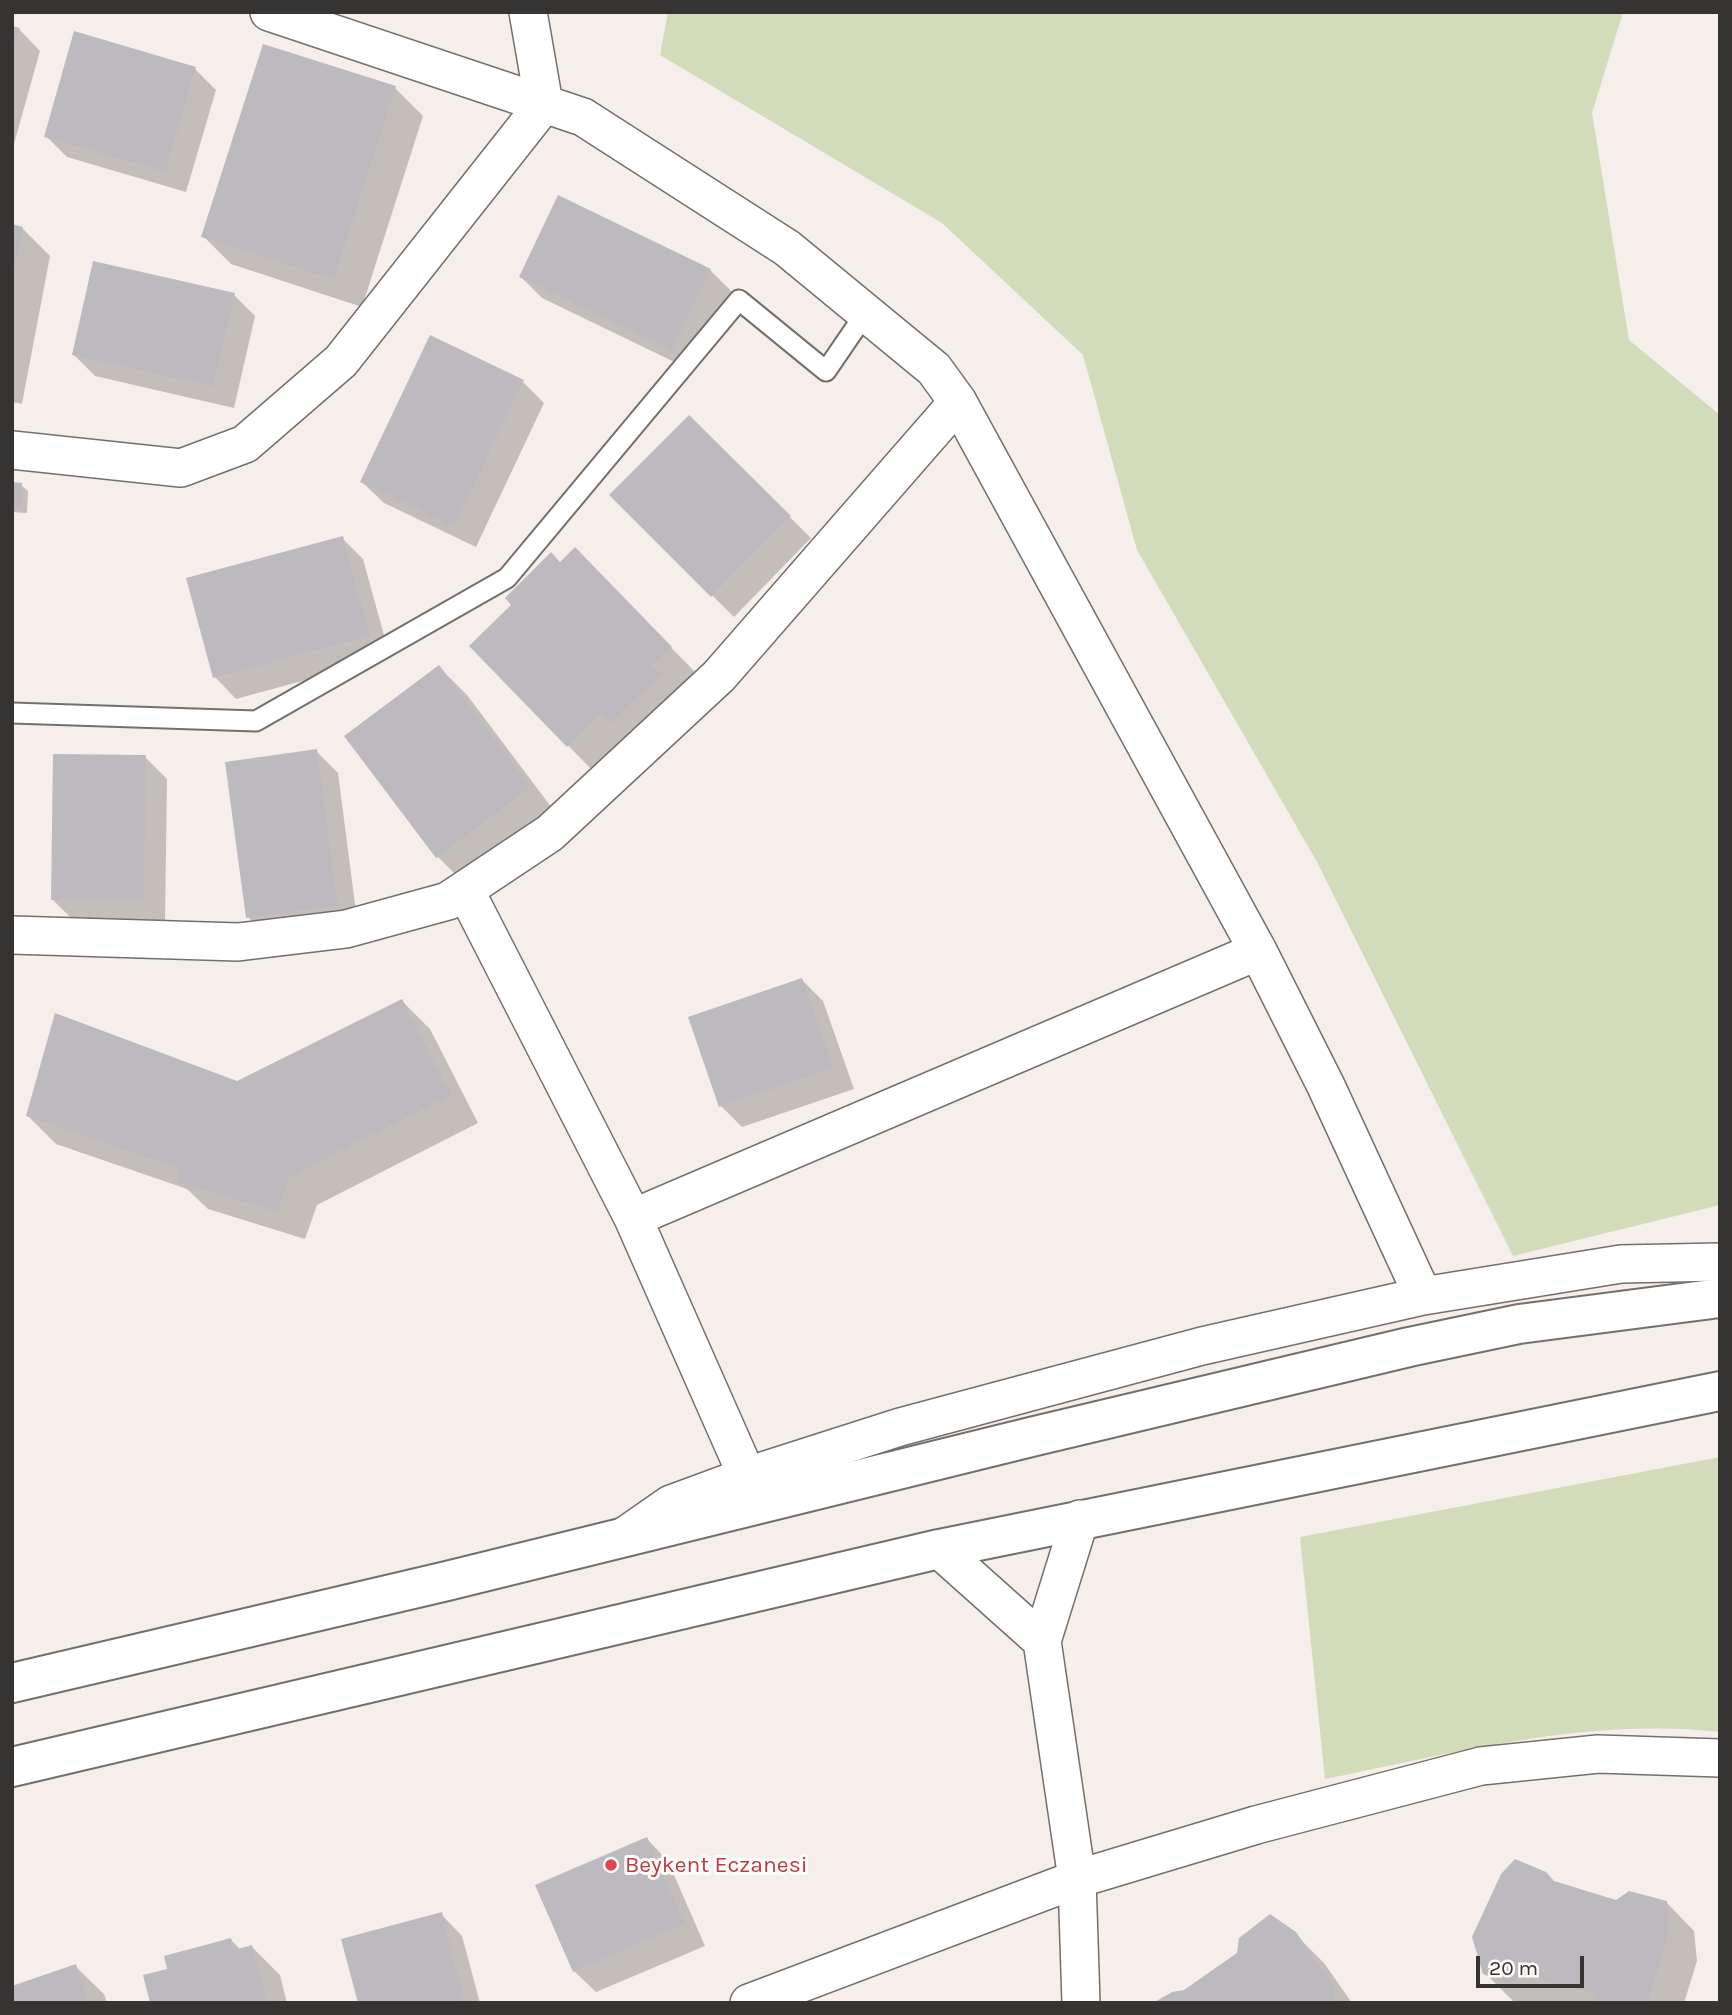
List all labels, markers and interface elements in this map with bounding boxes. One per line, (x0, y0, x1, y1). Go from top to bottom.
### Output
place label: Beykent Eczanesi (625, 1851, 808, 1879)
marker: Beykent Eczanesi (603, 1857, 619, 1873)
scale bar (1480, 1941, 1588, 1985)
text: 20 m (1489, 1956, 1538, 1980)

